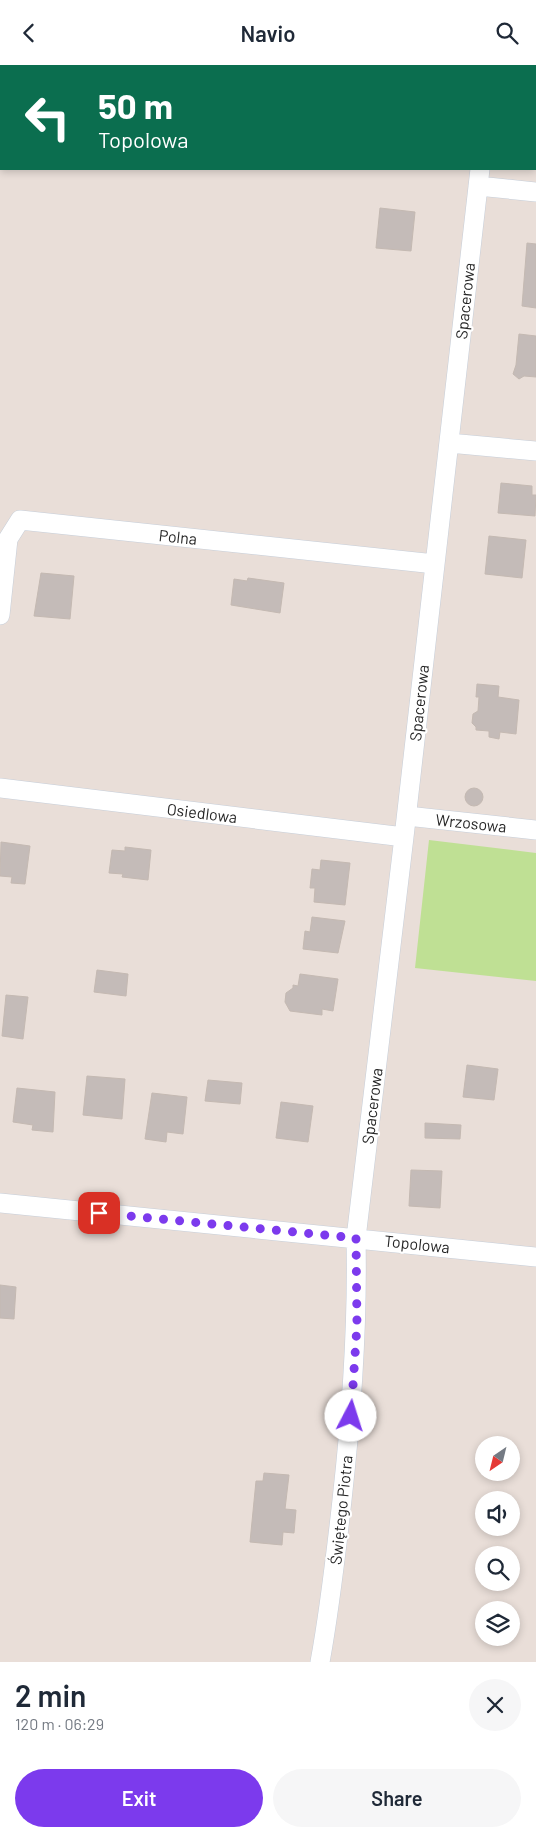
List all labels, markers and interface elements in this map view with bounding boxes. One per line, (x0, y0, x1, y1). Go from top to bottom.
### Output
icon: back (15, 19, 43, 47)
icon: search (493, 19, 521, 47)
text: Navio (241, 20, 295, 46)
text: 50 m (98, 84, 173, 126)
icon: left (15, 85, 80, 150)
text: Topolowa (98, 126, 188, 152)
street label: Spacerowa (451, 262, 478, 340)
street label: Polna (158, 525, 198, 548)
street label: Spacerowa (405, 664, 432, 742)
street label: Osiedlowa (166, 799, 238, 826)
street label: Wrzosowa (435, 809, 507, 836)
street label: Spacerowa (357, 1067, 386, 1145)
pin (78, 1192, 120, 1234)
icon: arrive (85, 1199, 113, 1227)
street label: Topolowa (383, 1231, 451, 1256)
position arrow (324, 1389, 376, 1441)
north arrow (475, 1436, 520, 1481)
map controls (475, 1436, 520, 1646)
street label: Świętego Piotra (325, 1454, 356, 1566)
button: sound (475, 1491, 520, 1536)
button: search (475, 1546, 520, 1591)
button: layers (475, 1601, 520, 1646)
text: 2 min (15, 1677, 86, 1713)
button: close (469, 1679, 521, 1731)
text: 120 m · 06:29 (15, 1714, 104, 1733)
button: Exit (15, 1769, 263, 1827)
button: Share (273, 1769, 521, 1827)

